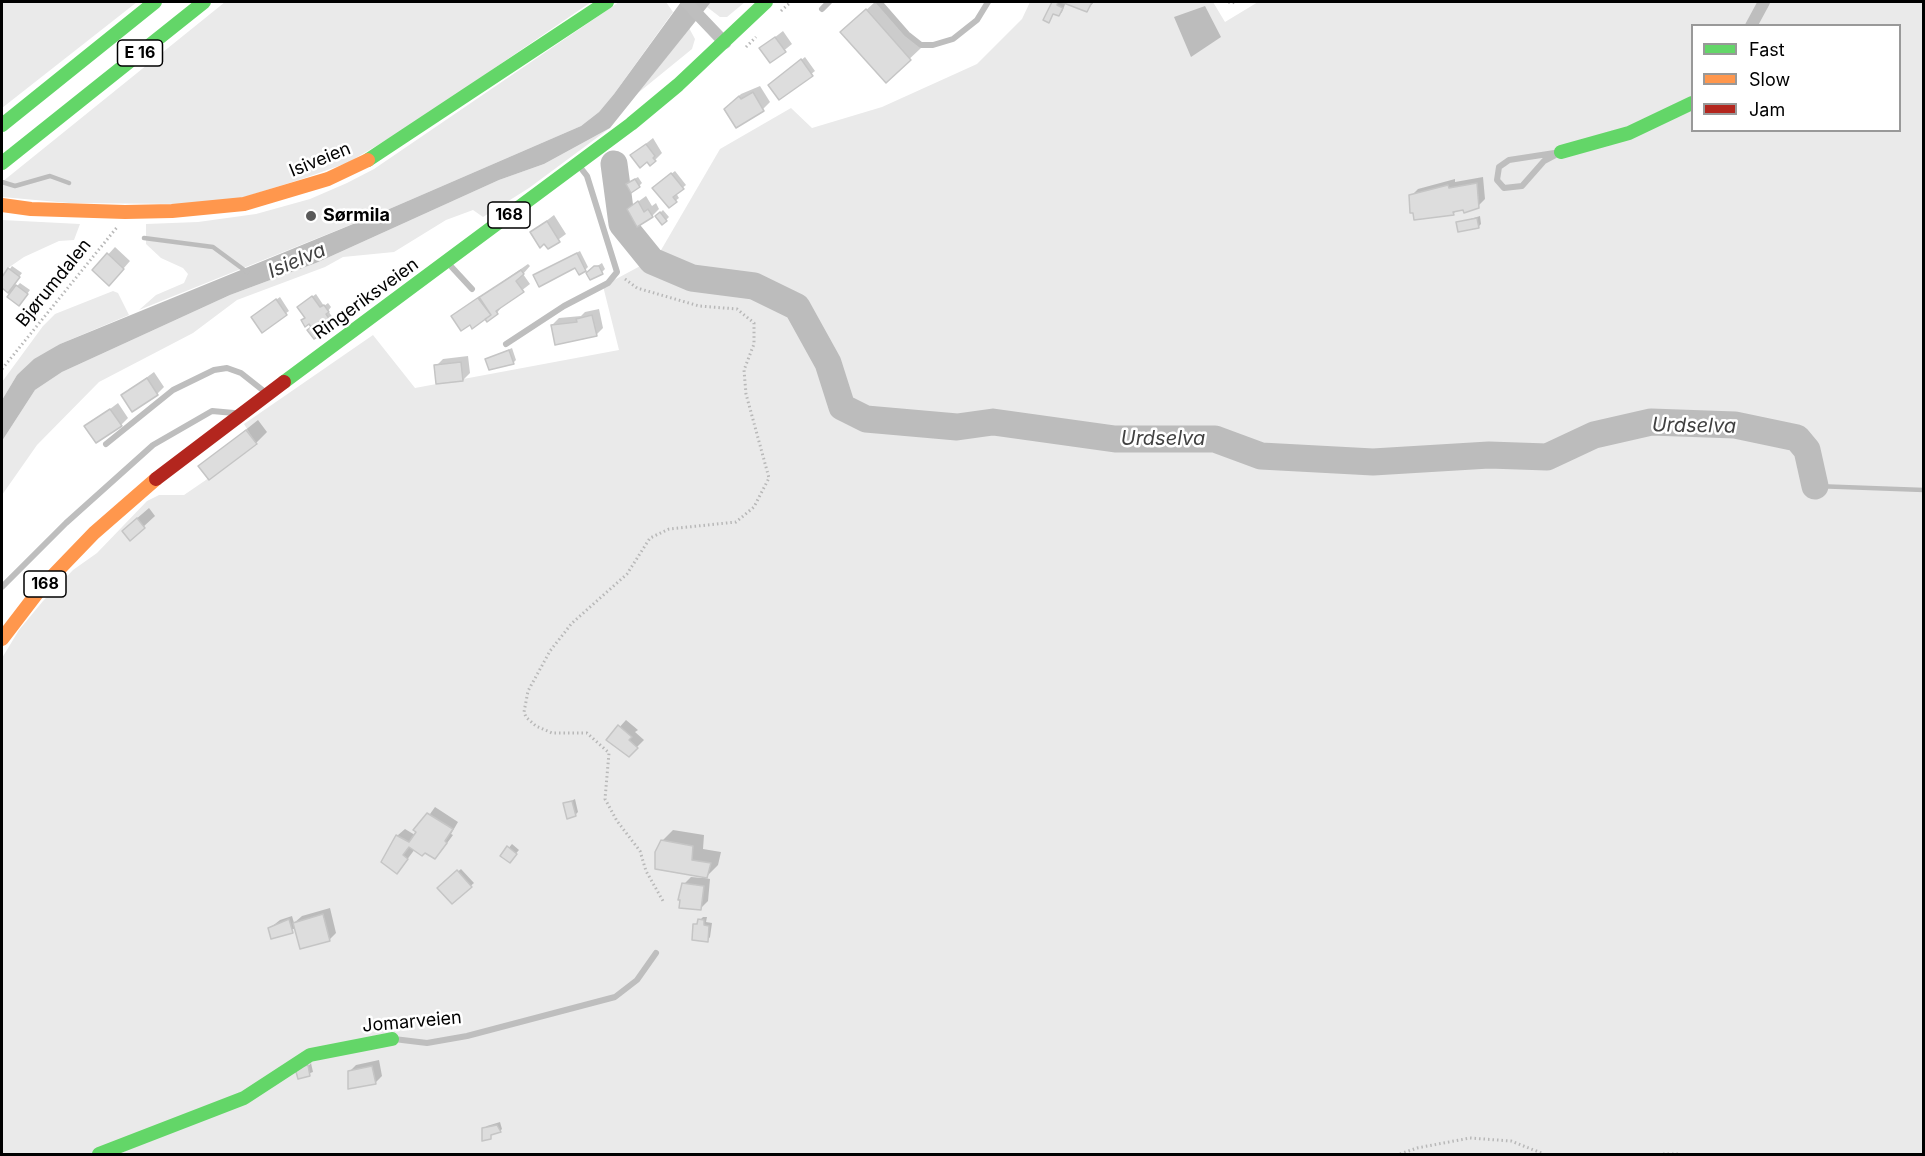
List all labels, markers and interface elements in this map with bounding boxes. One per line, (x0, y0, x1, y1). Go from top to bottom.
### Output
legend (1691, 24, 1901, 132)
text: Fast (1749, 39, 1785, 60)
road number: E 16 (118, 40, 162, 66)
text: Slow (1749, 69, 1790, 90)
text: Jam (1749, 99, 1785, 120)
street label: Isiveien (286, 138, 354, 182)
road number: 168 (488, 202, 530, 228)
place label: Sørmila (323, 205, 390, 227)
marker: Sørmila (304, 209, 318, 223)
street label: Bjørumdalen (12, 235, 96, 331)
water label: Isielva (265, 238, 329, 284)
street label: Ringeriksveien (309, 254, 423, 344)
water label: Urdselva (1652, 413, 1736, 439)
water label: Urdselva (1121, 427, 1205, 451)
road number: 168 (24, 571, 66, 597)
street label: Jomarveien (361, 1007, 463, 1037)

